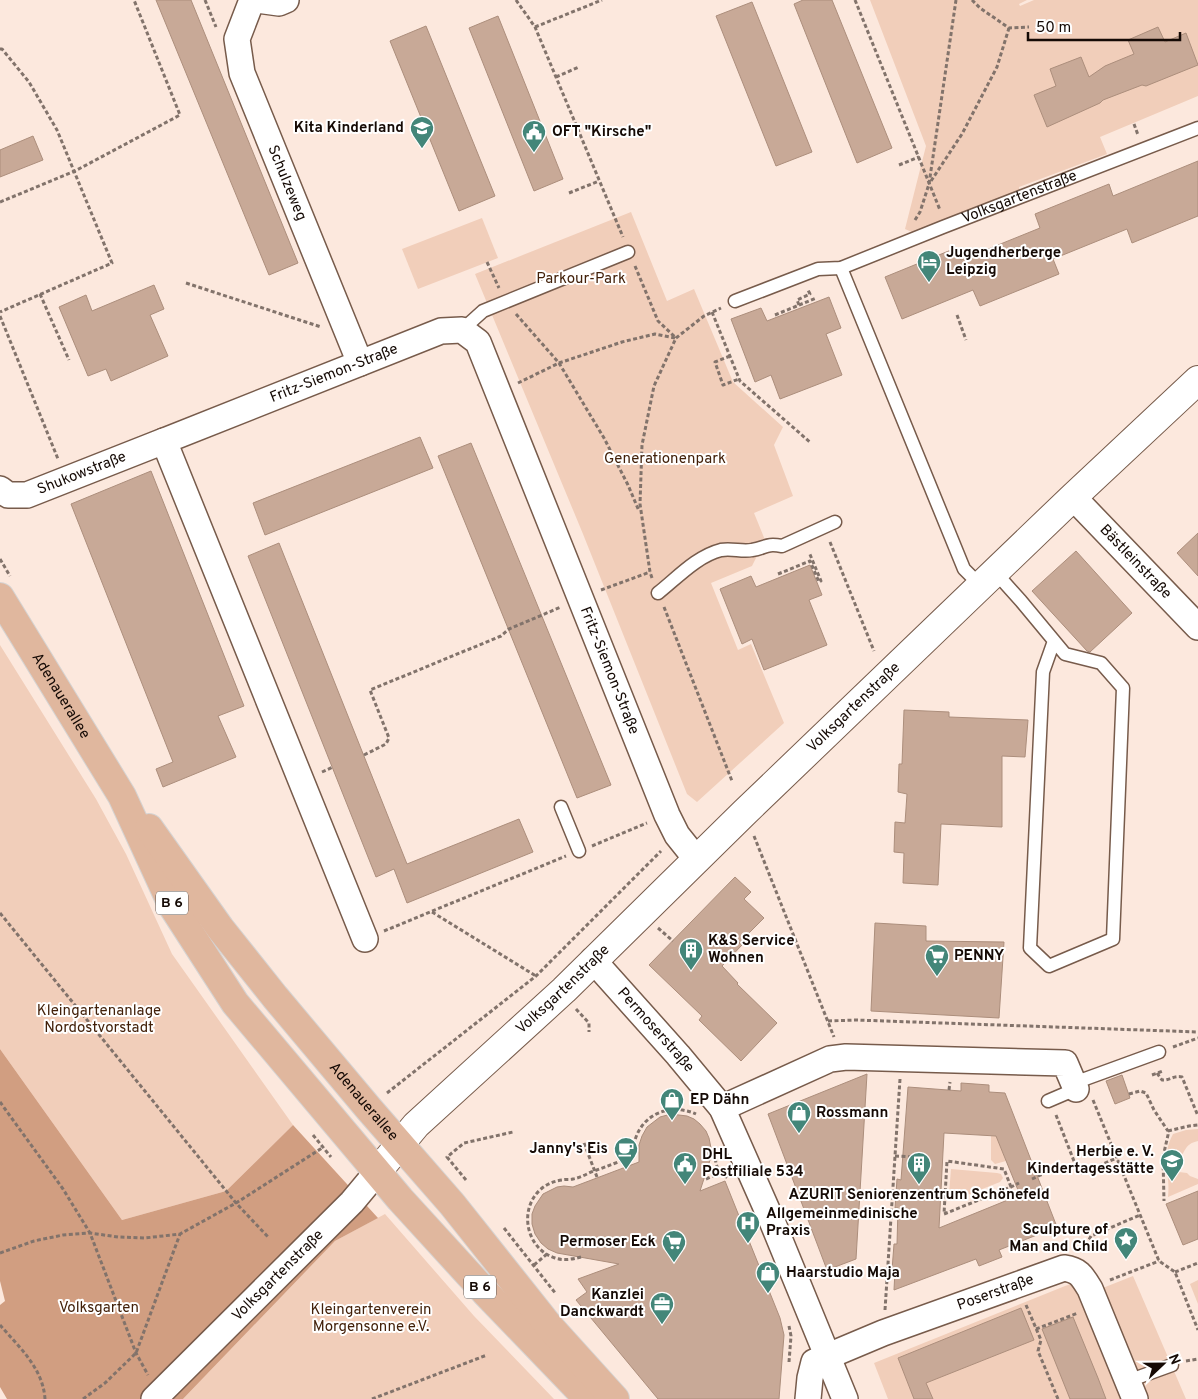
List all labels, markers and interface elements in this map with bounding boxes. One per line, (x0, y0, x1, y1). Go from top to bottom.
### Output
scale bar (1028, 10, 1180, 42)
text: 50 m (1036, 19, 1071, 38)
school or university icon: Kita Kinderland (409, 115, 435, 149)
place label: Kita Kinderland (294, 119, 404, 138)
public building icon: OFT "Kirsche" (521, 119, 547, 153)
place label: OFT "Kirsche" (552, 123, 651, 142)
street label: Schulzeweg (263, 143, 311, 224)
street label: Volksgartenstraße (959, 166, 1080, 228)
place label: Jugendherberge Leipzig (946, 244, 1061, 280)
hotel icon: Jugendherberge Leipzig (916, 249, 942, 283)
park label: Parkour-Park (536, 270, 626, 289)
street label: Fritz-Siemon-Straße (267, 340, 401, 407)
street label: Shukowstraße (35, 447, 129, 499)
park label: Generationenpark (604, 450, 726, 469)
street label: Bästleinstraße (1095, 521, 1176, 603)
street label: Fritz-Siemon-Straße (575, 604, 643, 737)
street label: Adenauerallee (27, 649, 94, 742)
street label: Volksgartenstraße (803, 659, 904, 757)
road number: B 6 (156, 891, 188, 914)
place label: K&S Service Wohnen (708, 932, 795, 968)
building icon: K&S Service Wohnen (678, 937, 704, 971)
street label: Volksgartenstraße (512, 941, 614, 1038)
supermarket icon: PENNY (924, 943, 950, 977)
place label: PENNY (954, 947, 1004, 966)
street label: Permoserstraße (613, 984, 698, 1077)
park label: Kleingartenanlage Nordostvorstadt (37, 1002, 161, 1038)
street label: Adenauerallee (325, 1059, 402, 1145)
shop icon: EP Dähn (659, 1087, 685, 1121)
place label: EP Dähn (690, 1091, 749, 1110)
shop icon: Rossmann (786, 1100, 812, 1134)
place label: Rossmann (816, 1104, 888, 1123)
cafe icon: Janny's Eis (613, 1136, 639, 1170)
place label: Janny's Eis (529, 1140, 608, 1159)
place label: Herbie e. V. Kindertagesstätte (1027, 1143, 1154, 1179)
place label: DHL Postfiliale 534 (702, 1146, 804, 1182)
school or university icon: Herbie e. V. Kindertagesstätte (1159, 1148, 1185, 1182)
public building icon: DHL Postfiliale 534 (672, 1151, 698, 1185)
building icon: AZURIT Seniorenzentrum Schönefeld (906, 1151, 932, 1185)
place label: AZURIT Seniorenzentrum Schönefeld (788, 1186, 1050, 1205)
place label: Allgemeinmedinische Praxis (766, 1205, 918, 1241)
hospital icon: Allgemeinmedinische Praxis (735, 1210, 761, 1244)
place label: Sculpture of Man and Child (1009, 1221, 1109, 1257)
street label: Volksgartenstraße (228, 1226, 328, 1325)
place icon: Sculpture of Man and Child (1113, 1226, 1139, 1260)
supermarket icon: Permoser Eck (661, 1229, 687, 1263)
place label: Permoser Eck (560, 1233, 656, 1252)
shop icon: Haarstudio Maja (755, 1260, 781, 1294)
place label: Haarstudio Maja (786, 1264, 900, 1283)
street label: Poserstraße (955, 1270, 1037, 1315)
road number: B 6 (464, 1275, 496, 1298)
place label: Kanzlei Danckwardt (560, 1286, 644, 1322)
office icon: Kanzlei Danckwardt (649, 1291, 675, 1325)
park label: Volksgarten (59, 1299, 139, 1318)
park label: Kleingartenverein Morgensonne e.V. (311, 1301, 431, 1337)
north arrow (1138, 1339, 1188, 1389)
text: N (1164, 1352, 1183, 1368)

